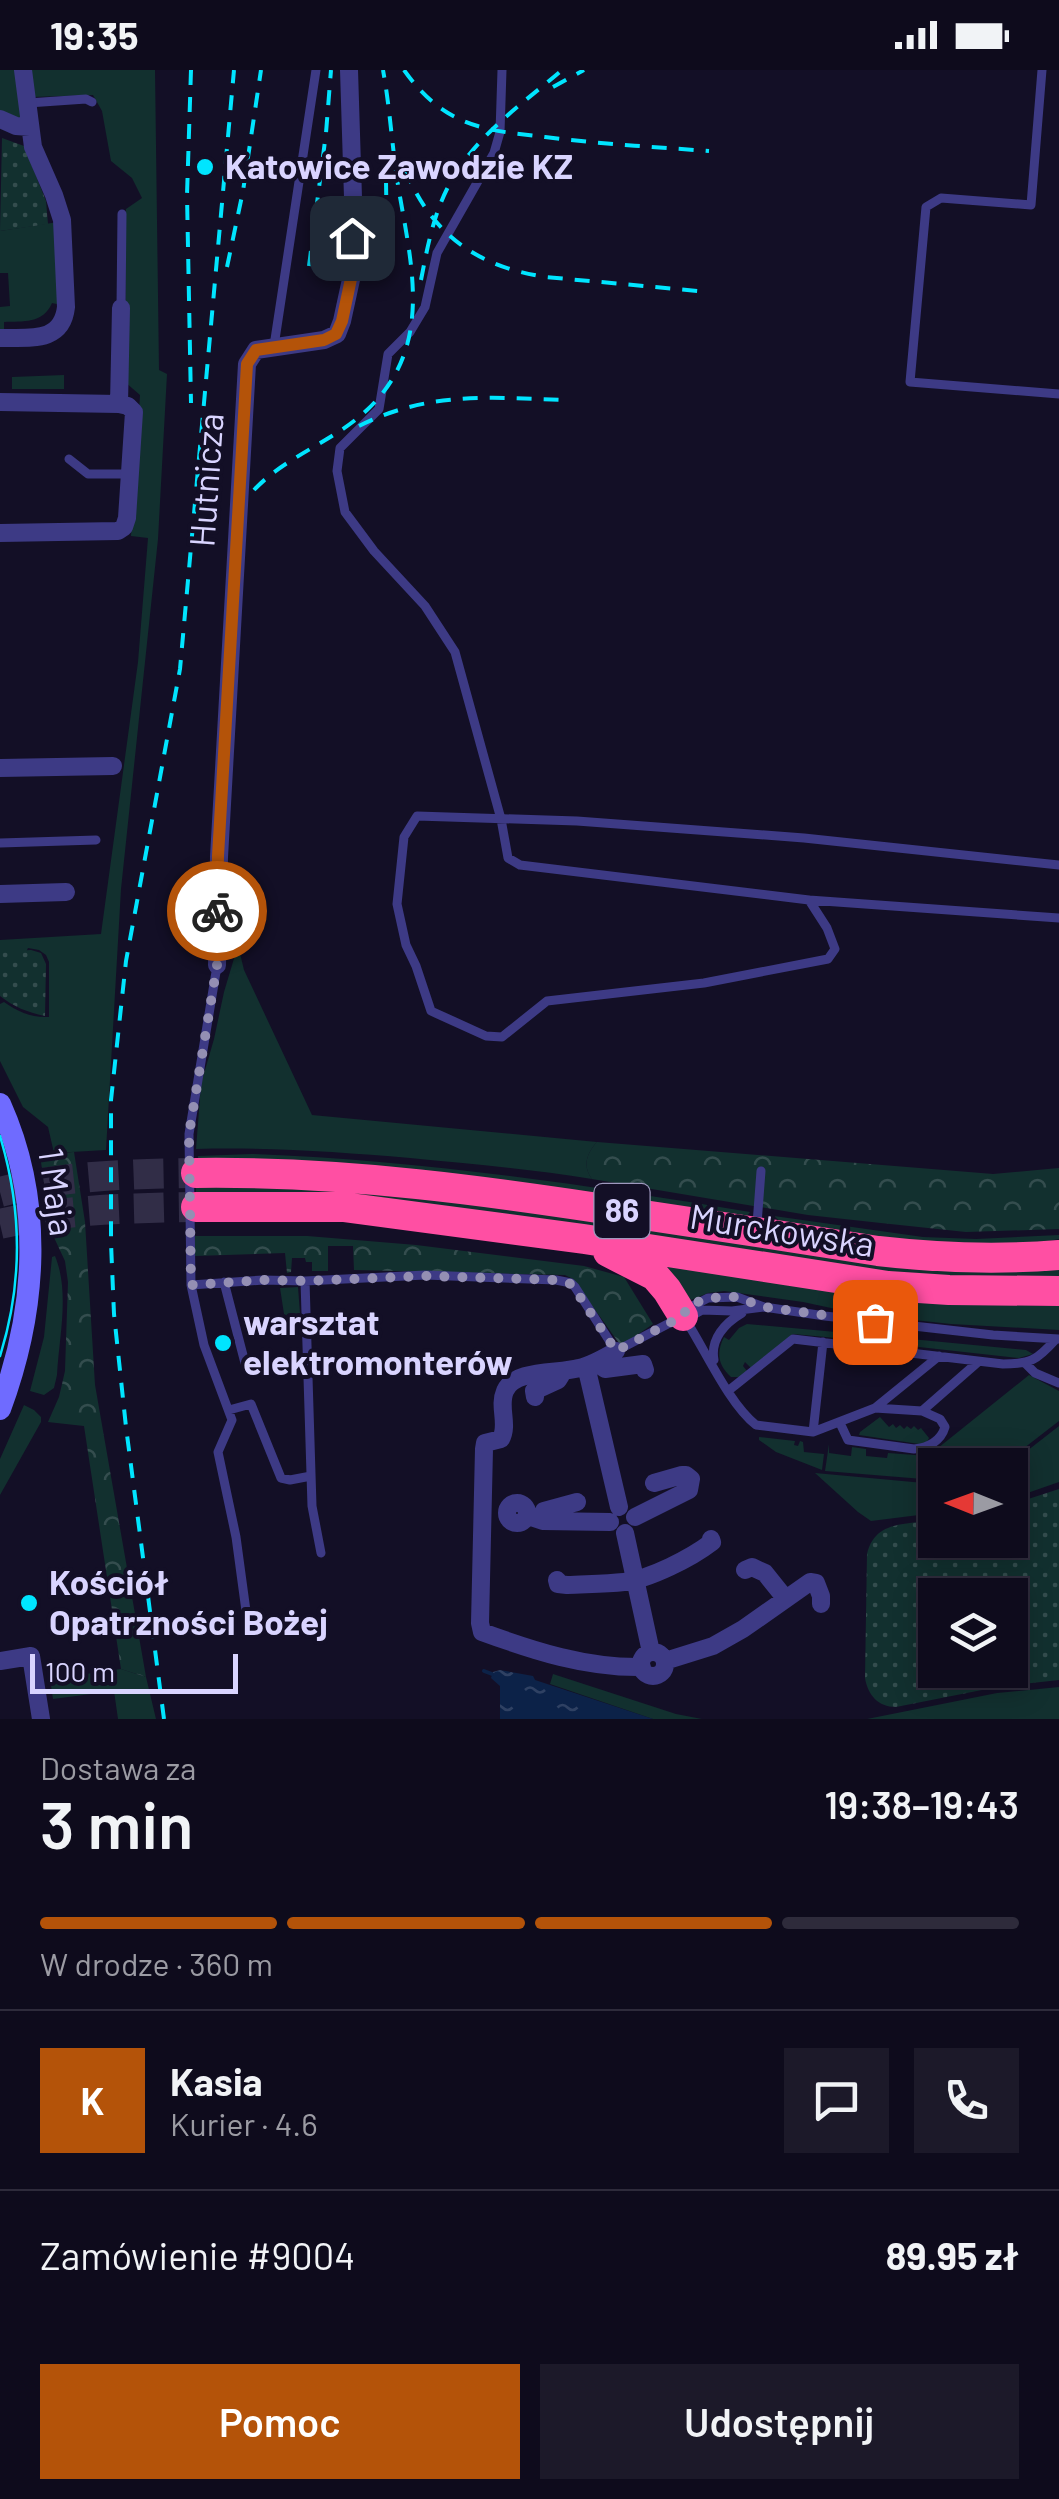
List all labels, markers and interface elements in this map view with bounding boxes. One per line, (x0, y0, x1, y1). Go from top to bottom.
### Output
text: 19:35 (50, 12, 138, 58)
place label: Katowice Zawodzie KZ (225, 144, 573, 186)
marker: Katowice Zawodzie KZ (194, 156, 216, 178)
pin (310, 196, 395, 281)
icon: home (325, 211, 380, 266)
street label: Hutnicza (179, 412, 231, 548)
courier (167, 861, 267, 961)
icon: bike (190, 884, 245, 939)
street label: 1 Maja (31, 1145, 85, 1239)
road number: 86 (594, 1184, 650, 1238)
street label: Murckowska (687, 1194, 877, 1264)
pin (833, 1280, 918, 1365)
icon: bag (848, 1295, 903, 1350)
place label: warsztat elektromonterów (243, 1300, 513, 1382)
marker: warsztat elektromonterów (212, 1332, 234, 1354)
north arrow (918, 1448, 1028, 1558)
map controls (918, 1448, 1028, 1688)
place label: Kościół Opatrzności Bożej (49, 1560, 328, 1642)
button: layers (918, 1578, 1028, 1688)
marker: Kościół Opatrzności Bożej (18, 1592, 40, 1614)
scale bar (30, 1649, 238, 1694)
text: 100 m (45, 1654, 115, 1688)
text: Dostawa za (40, 1748, 196, 1786)
text: 19:38–19:43 (825, 1781, 1019, 1827)
text: 3 min (40, 1784, 193, 1862)
text: W drodze · 360 m (40, 1944, 273, 1982)
button: chat (784, 2048, 889, 2153)
button: phone (914, 2048, 1019, 2153)
text: Kasia (170, 2058, 263, 2104)
text: K (81, 2077, 104, 2123)
text: Kurier · 4.6 (170, 2104, 318, 2142)
text: Zamówienie #9004 (40, 2232, 355, 2278)
text: 89.95 zł (886, 2232, 1019, 2278)
button: Pomoc (40, 2364, 520, 2479)
button: Udostępnij (540, 2364, 1019, 2479)

